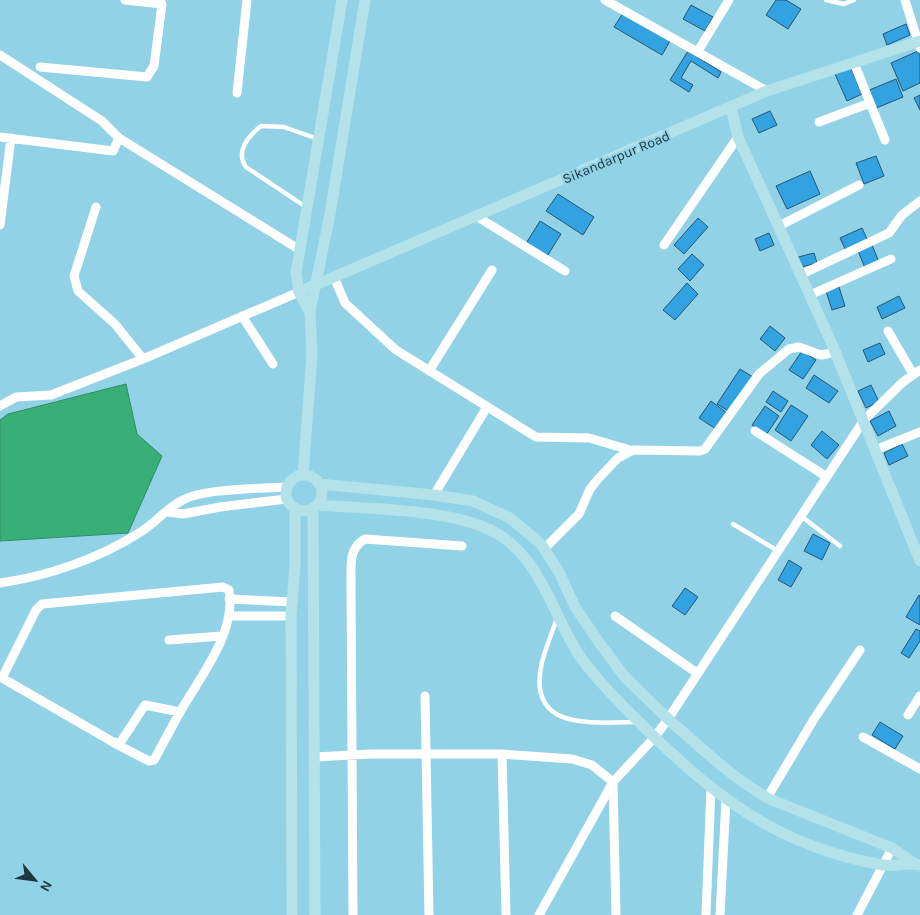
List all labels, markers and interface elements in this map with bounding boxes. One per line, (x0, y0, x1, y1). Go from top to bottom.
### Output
street label: Sikandarpur Road (560, 127, 672, 188)
north arrow (10, 855, 60, 905)
text: N (36, 878, 56, 895)

